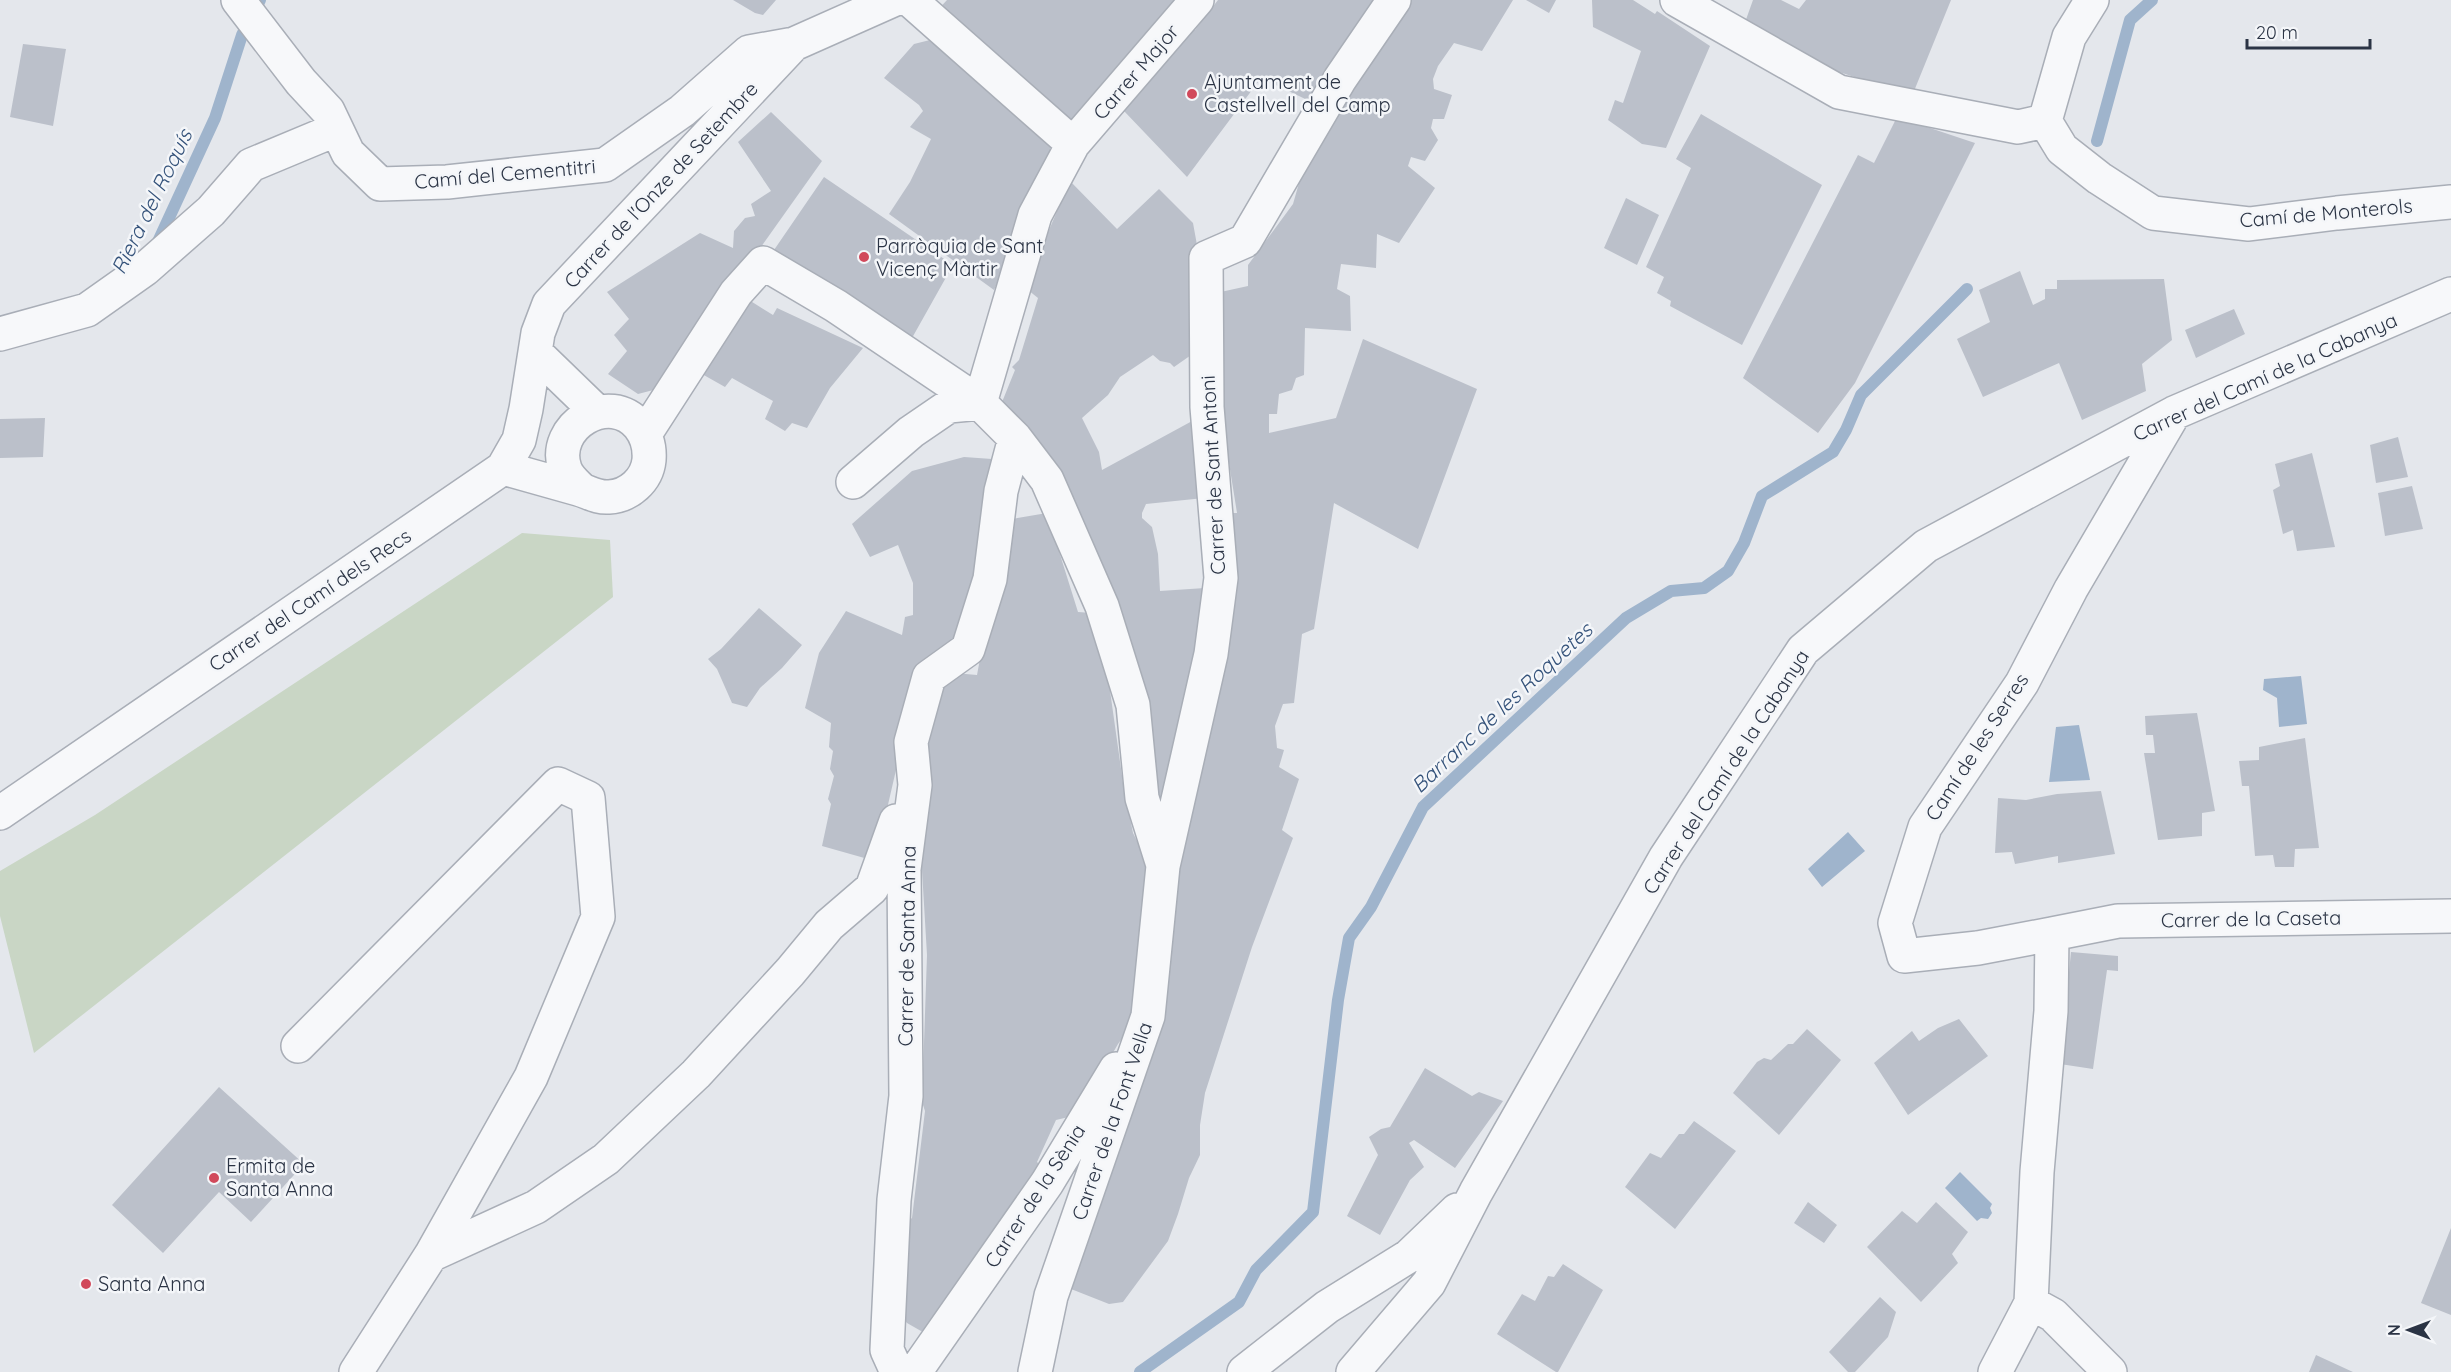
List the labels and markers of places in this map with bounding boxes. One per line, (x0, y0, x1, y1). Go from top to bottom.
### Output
place label: Ajuntament de Castellvell del Camp (1204, 69, 1391, 117)
marker: Ajuntament de Castellvell del Camp (1185, 87, 1199, 101)
place label: Parròquia de Sant Vicenç Màrtir (876, 233, 1044, 281)
marker: Parròquia de Sant Vicenç Màrtir (857, 250, 871, 264)
place label: Ermita de Santa Anna (226, 1153, 333, 1201)
marker: Ermita de Santa Anna (207, 1171, 221, 1185)
place label: Santa Anna (98, 1271, 205, 1296)
marker: Santa Anna (79, 1277, 93, 1291)

